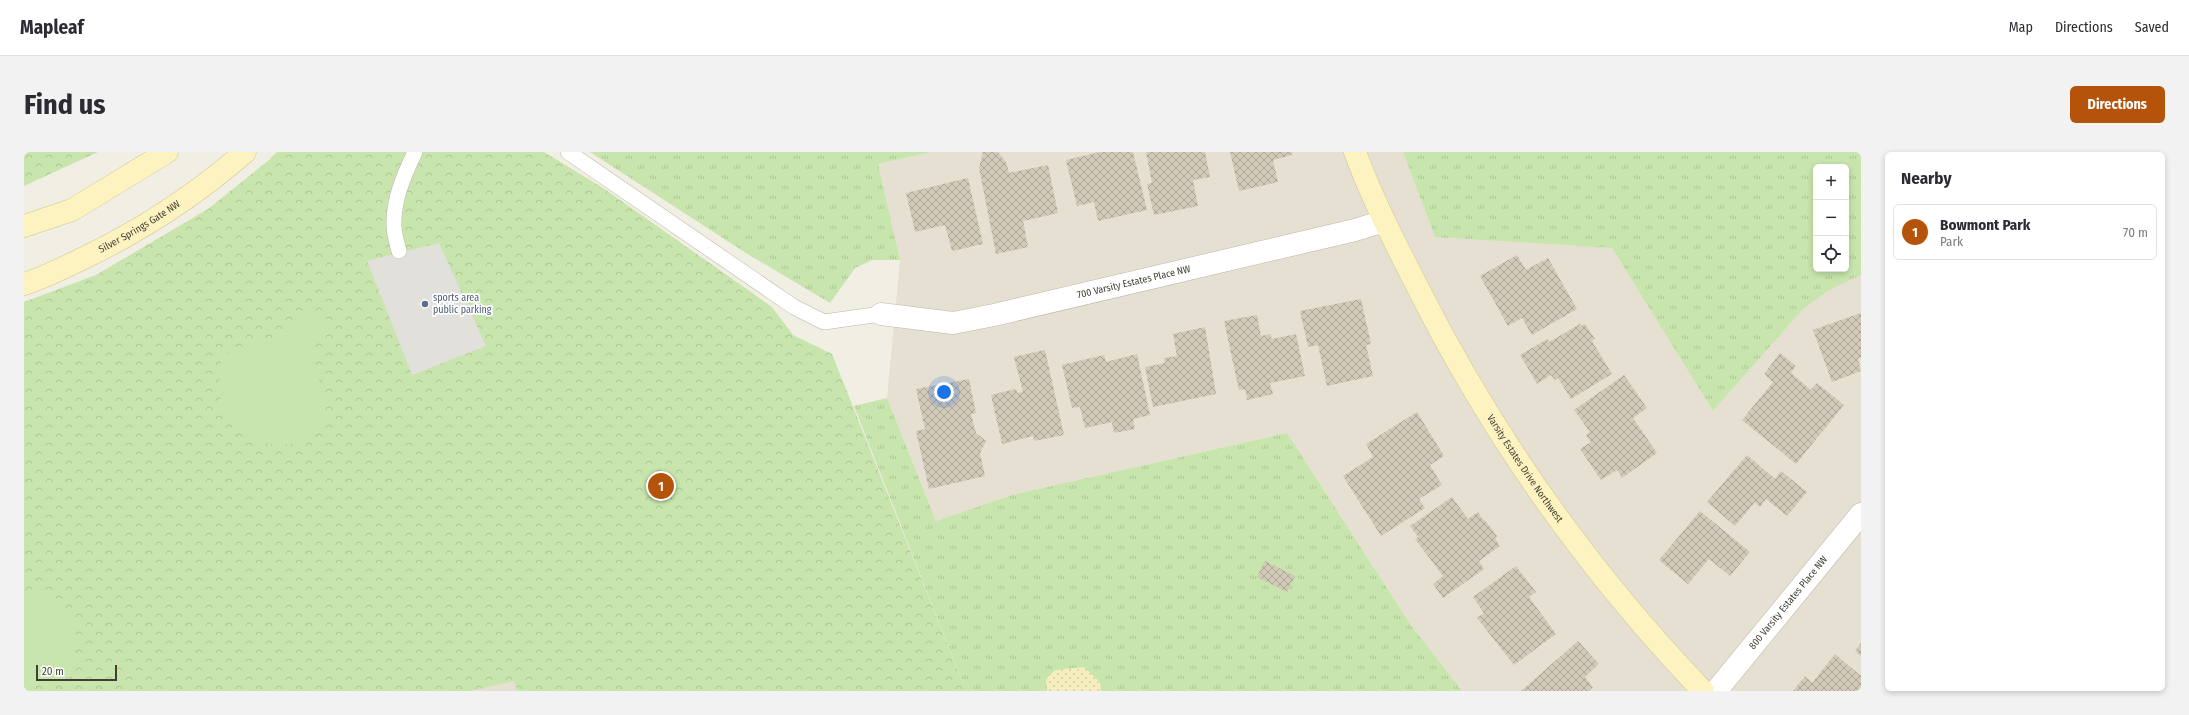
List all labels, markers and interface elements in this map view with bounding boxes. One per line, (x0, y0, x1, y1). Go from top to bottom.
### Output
text: Mapleaf (20, 16, 84, 39)
text: Map (2009, 19, 2033, 36)
text: Directions (2055, 19, 2113, 36)
text: Saved (2135, 19, 2169, 36)
button: Directions (2070, 86, 2165, 123)
text: Find us (24, 88, 106, 121)
map controls (1813, 164, 1849, 272)
button: + (1813, 164, 1849, 200)
text: Nearby (1901, 168, 1952, 189)
street label: Silver Springs Gate NW (97, 198, 183, 256)
button: − (1813, 200, 1849, 236)
text: Bowmont Park (1940, 216, 2030, 234)
text: 1 (1912, 225, 1918, 240)
text: 70 m (2123, 225, 2148, 240)
text: Park (1940, 234, 1963, 249)
button: locate (1813, 236, 1849, 272)
street label: 700 Varsity Estates Place NW (1076, 263, 1192, 301)
place label: sports area public parking (433, 292, 492, 316)
marker: sports area public parking (420, 299, 430, 309)
your location (934, 382, 954, 402)
street label: Varsity Estates Drive Northwest (1484, 412, 1566, 526)
pin: 1 (648, 471, 674, 501)
street label: 800 Varsity Estates Place NW (1747, 553, 1830, 652)
scale bar (36, 663, 117, 682)
text: 20 m (42, 665, 64, 678)

